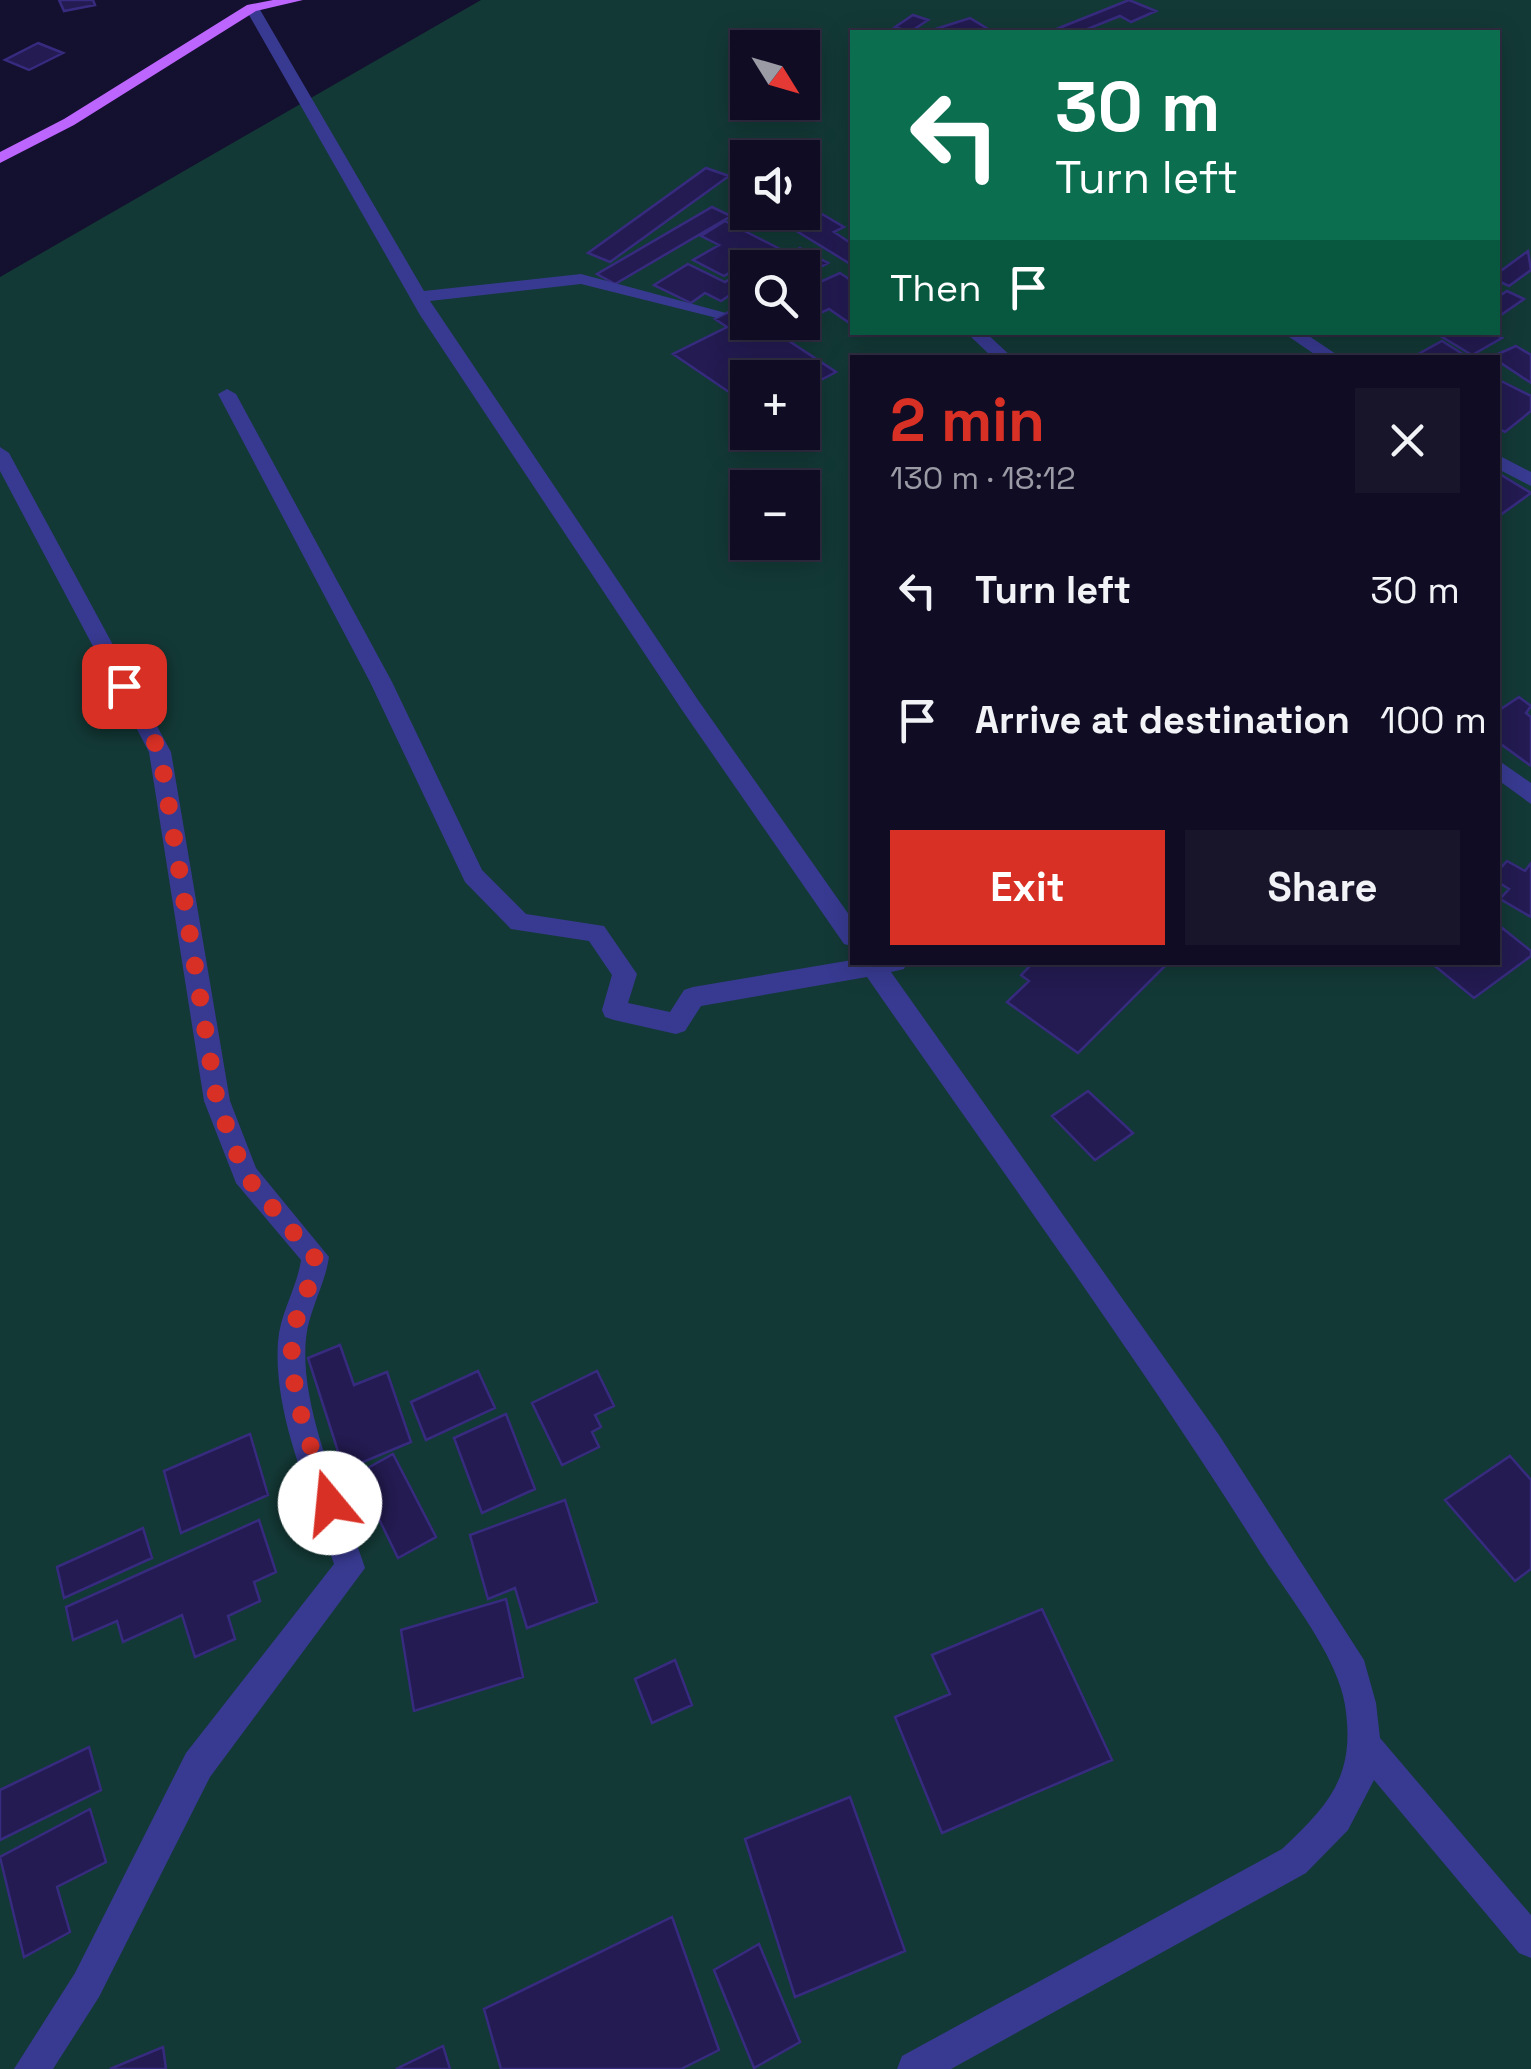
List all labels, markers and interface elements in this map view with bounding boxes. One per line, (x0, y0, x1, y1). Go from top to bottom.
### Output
north arrow (730, 30, 820, 120)
map controls (730, 30, 820, 560)
text: 30 m (1055, 62, 1220, 151)
icon: left (890, 70, 1020, 200)
button: sound (730, 140, 820, 230)
text: Turn left (1055, 149, 1238, 206)
button: search (730, 250, 820, 340)
icon: arrive (1001, 260, 1056, 315)
text: Then (890, 264, 981, 312)
button: + (730, 360, 820, 450)
text: 2 min (890, 382, 1045, 459)
button: close (1355, 388, 1460, 493)
text: 130 m · 18:12 (890, 458, 1075, 498)
button: − (730, 470, 820, 560)
icon: left (890, 563, 945, 618)
text: Turn left (975, 566, 1131, 614)
text: 30 m (1370, 566, 1460, 614)
pin (82, 644, 167, 729)
icon: arrive (97, 659, 152, 714)
icon: arrive (890, 693, 945, 748)
text: Arrive at destination (975, 696, 1350, 744)
text: 100 m (1380, 696, 1487, 744)
button: Exit (890, 830, 1165, 945)
button: Share (1185, 830, 1460, 945)
position arrow (278, 1451, 382, 1555)

